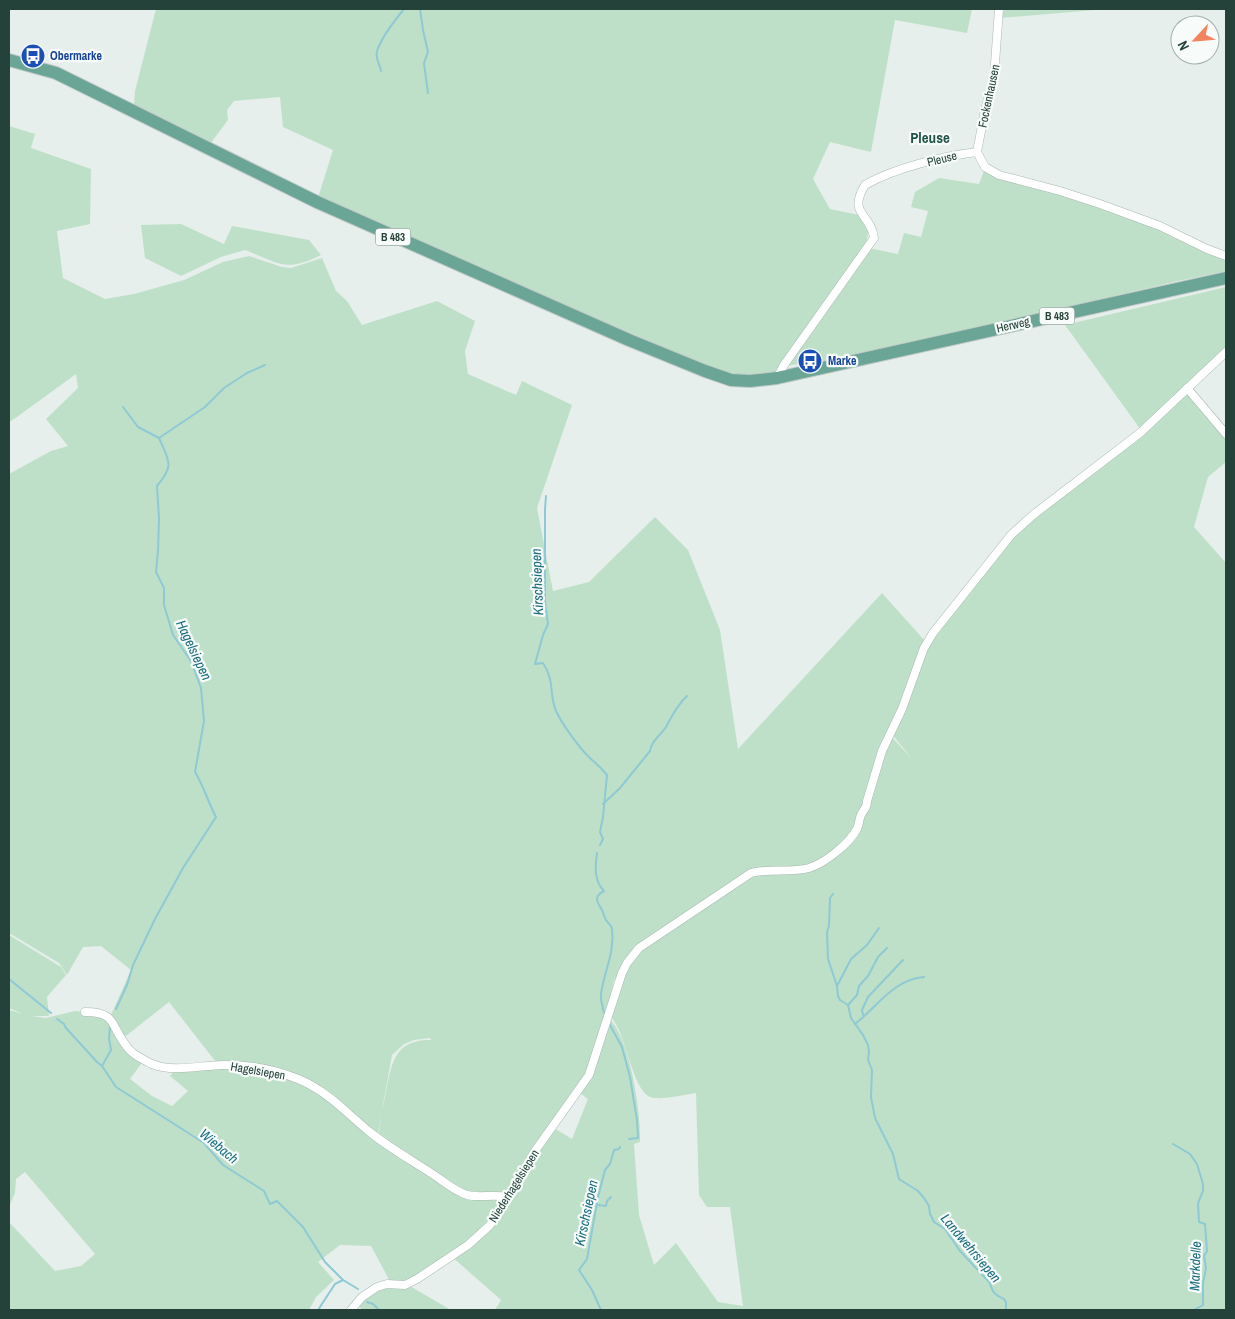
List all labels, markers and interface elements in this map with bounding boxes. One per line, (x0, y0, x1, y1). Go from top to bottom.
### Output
north arrow (1170, 15, 1220, 65)
text: N (1173, 38, 1193, 53)
bus stop icon: Obermarke (20, 43, 46, 69)
place label: Obermarke (50, 48, 102, 64)
street label: Fockenhausen (975, 63, 1003, 129)
district label: Pleuse (910, 127, 950, 148)
street label: Pleuse (925, 148, 959, 170)
road number: B 483 (376, 228, 410, 246)
road number: B 483 (1040, 308, 1074, 324)
street label: Herweg (995, 313, 1032, 337)
bus stop icon: Marke (797, 348, 823, 374)
place label: Marke (828, 353, 857, 369)
water label: Kirschsiepen (527, 548, 547, 616)
water label: Hagelsiepen (172, 617, 216, 683)
street label: Hagelsiepen (229, 1058, 287, 1084)
water label: Wiebach (196, 1125, 242, 1167)
street label: Niederhagelsiepen (485, 1147, 543, 1225)
water label: Kirschsiepen (570, 1178, 602, 1248)
water label: Landwehrsiepen (937, 1210, 1005, 1286)
water label: Markdelle (1185, 1241, 1205, 1291)

